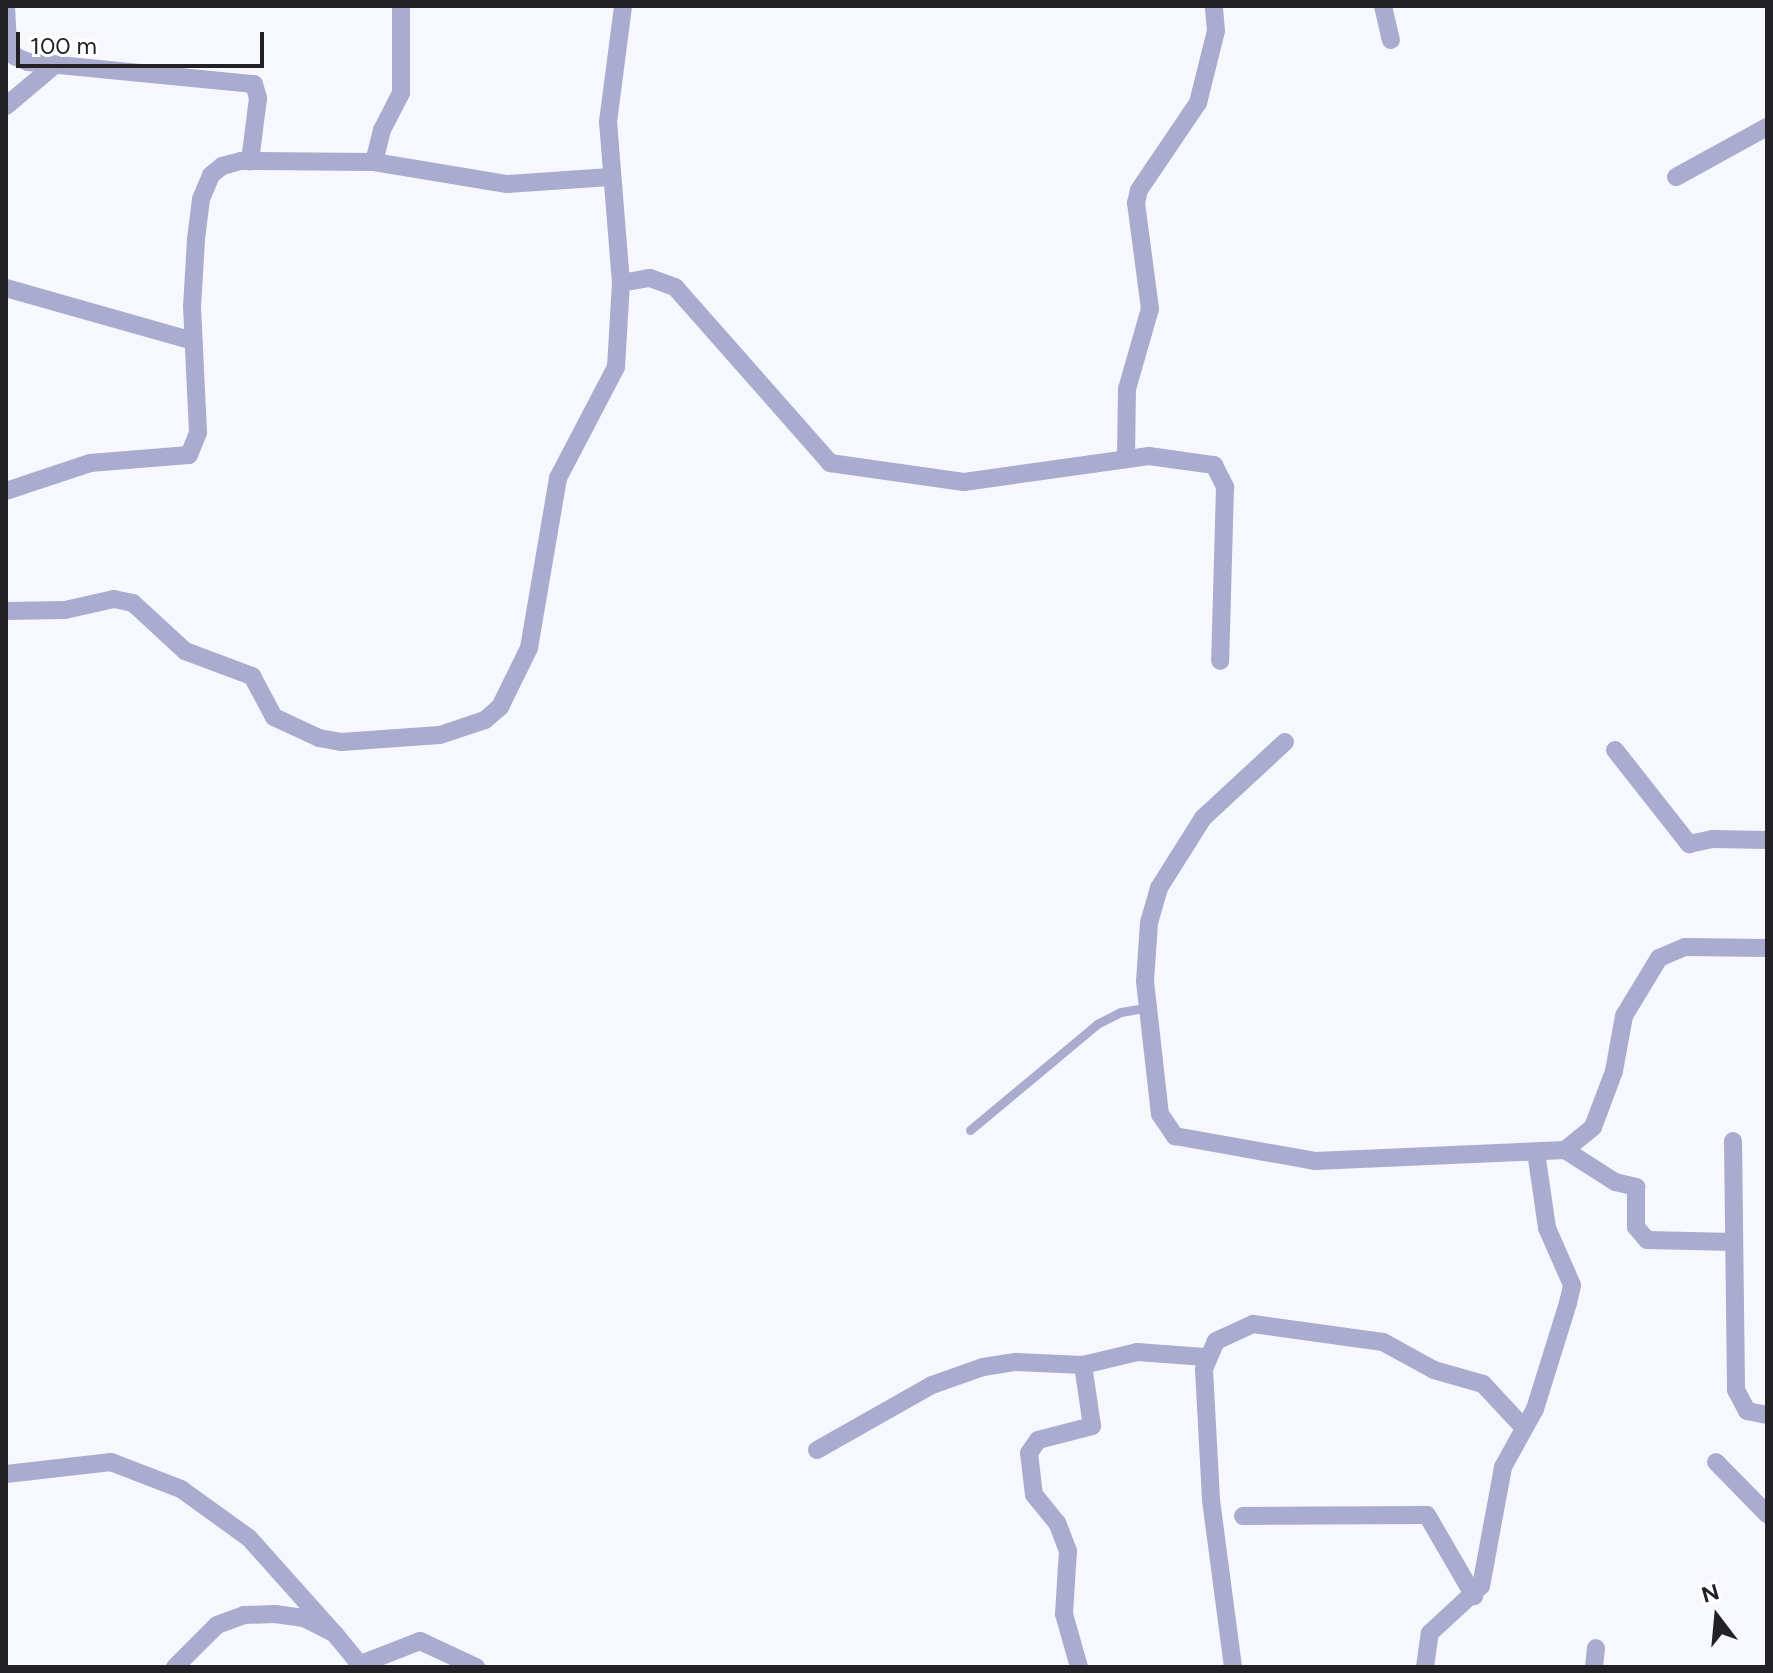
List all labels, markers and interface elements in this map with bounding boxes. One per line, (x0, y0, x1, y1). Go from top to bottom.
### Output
scale bar (20, 16, 268, 66)
text: 100 m (30, 31, 97, 60)
north arrow (1677, 1577, 1757, 1657)
text: N (1698, 1578, 1722, 1609)

